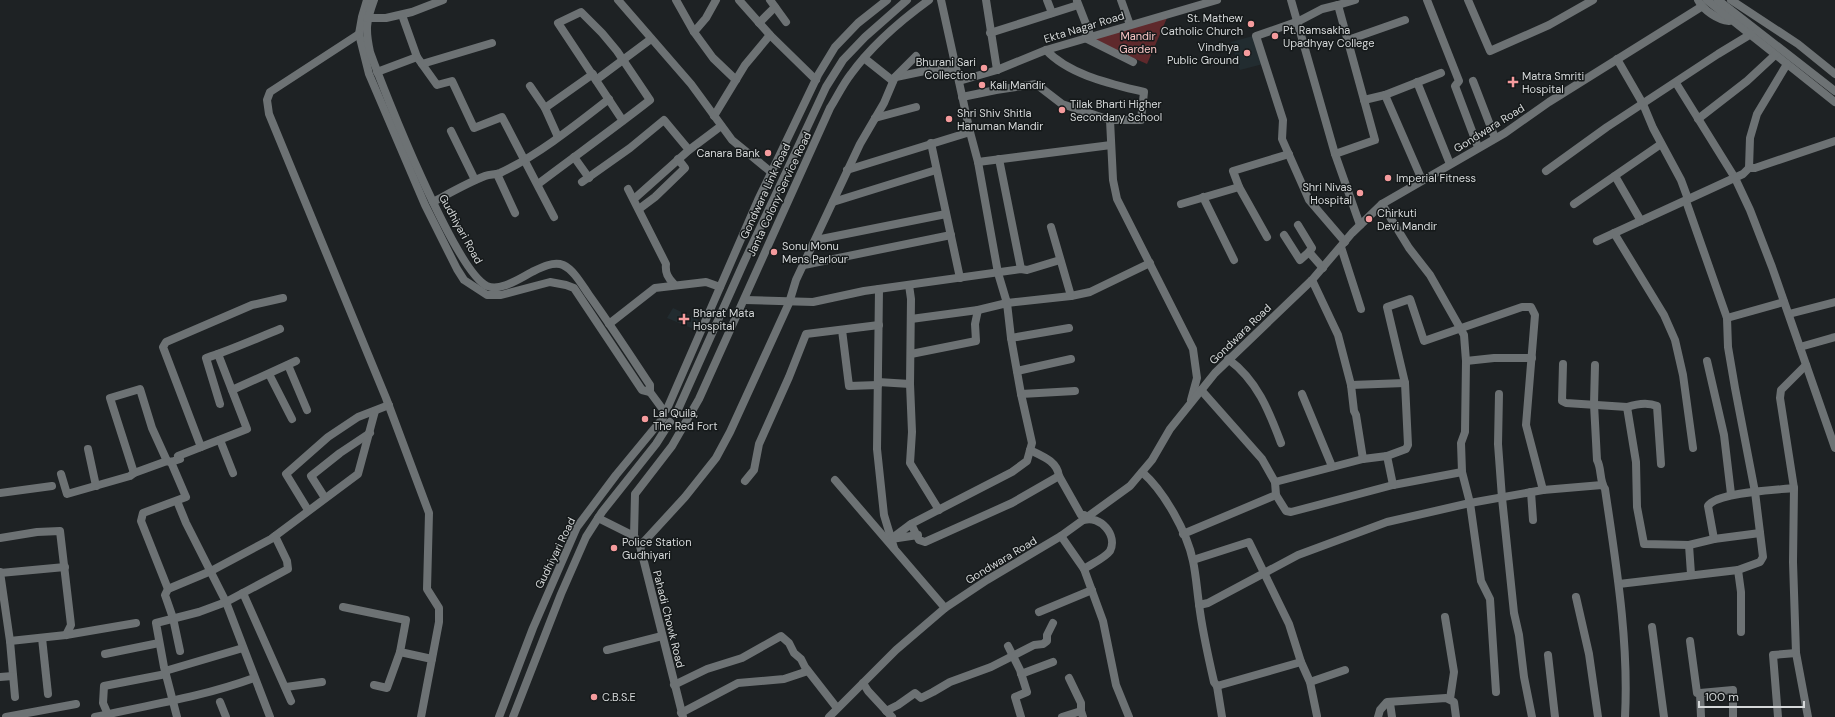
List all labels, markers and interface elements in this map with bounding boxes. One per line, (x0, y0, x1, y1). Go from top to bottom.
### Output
street label: Ekta Nagar Road (1042, 8, 1126, 46)
place label: St. Mathew Catholic Church (1161, 11, 1244, 38)
marker: St. Mathew Catholic Church (1246, 19, 1256, 29)
place label: Pt. Ramsakha Upadhyay College (1283, 23, 1374, 50)
park label: Mandir Garden (1119, 29, 1157, 56)
marker: Pt. Ramsakha Upadhyay College (1270, 31, 1280, 41)
place label: Vindhya Public Ground (1167, 40, 1239, 67)
marker: Vindhya Public Ground (1242, 48, 1252, 58)
place label: Bhurani Sari Collection (916, 55, 976, 82)
marker: Bhurani Sari Collection (979, 63, 989, 73)
place label: Matra Smriti Hospital (1522, 69, 1584, 96)
marker: Matra Smriti Hospital (1507, 76, 1519, 88)
place label: Kali Mandir (990, 78, 1045, 92)
marker: Kali Mandir (977, 80, 987, 90)
place label: Tilak Bharti Higher Secondary School (1070, 97, 1162, 124)
street label: Gondwara Road (1451, 101, 1527, 155)
marker: Tilak Bharti Higher Secondary School (1057, 105, 1067, 115)
place label: Shri Shiv Shitla Hanuman Mandir (957, 106, 1043, 133)
marker: Shri Shiv Shitla Hanuman Mandir (944, 114, 954, 124)
street label: Janta Colony Service Road (744, 129, 814, 259)
street label: Gondwara Link Road (737, 141, 793, 241)
place label: Canara Bank (696, 146, 760, 160)
marker: Canara Bank (763, 148, 773, 158)
place label: Imperial Fitness (1396, 171, 1476, 185)
marker: Imperial Fitness (1383, 173, 1393, 183)
place label: Shri Nivas Hospital (1302, 180, 1352, 207)
marker: Shri Nivas Hospital (1355, 188, 1365, 198)
street label: Gudhiyari Road (436, 192, 486, 266)
place label: Chirkuti Devi Mandir (1377, 206, 1437, 233)
marker: Chirkuti Devi Mandir (1364, 214, 1374, 224)
place label: Sonu Monu Mens Parlour (782, 239, 848, 266)
marker: Sonu Monu Mens Parlour (769, 247, 779, 257)
street label: Gondwara Road (1206, 301, 1274, 367)
place label: Bharat Mata Hospital (693, 306, 754, 333)
marker: Bharat Mata Hospital (678, 313, 690, 325)
place label: Lal Quila, The Red Fort (653, 406, 718, 433)
marker: Lal Quila, The Red Fort (640, 414, 650, 424)
street label: Gudhiyari Road (532, 515, 578, 591)
street label: Gondwara Road (963, 533, 1039, 587)
place label: Police Station Gudhiyari (622, 535, 691, 562)
marker: Police Station Gudhiyari (609, 543, 619, 553)
street label: Pahadi Chowk Road (650, 569, 688, 669)
scale bar (1699, 683, 1804, 709)
text: 100 m (1705, 689, 1739, 705)
place label: C.B.S.E (602, 690, 636, 704)
marker: C.B.S.E (589, 692, 599, 702)

